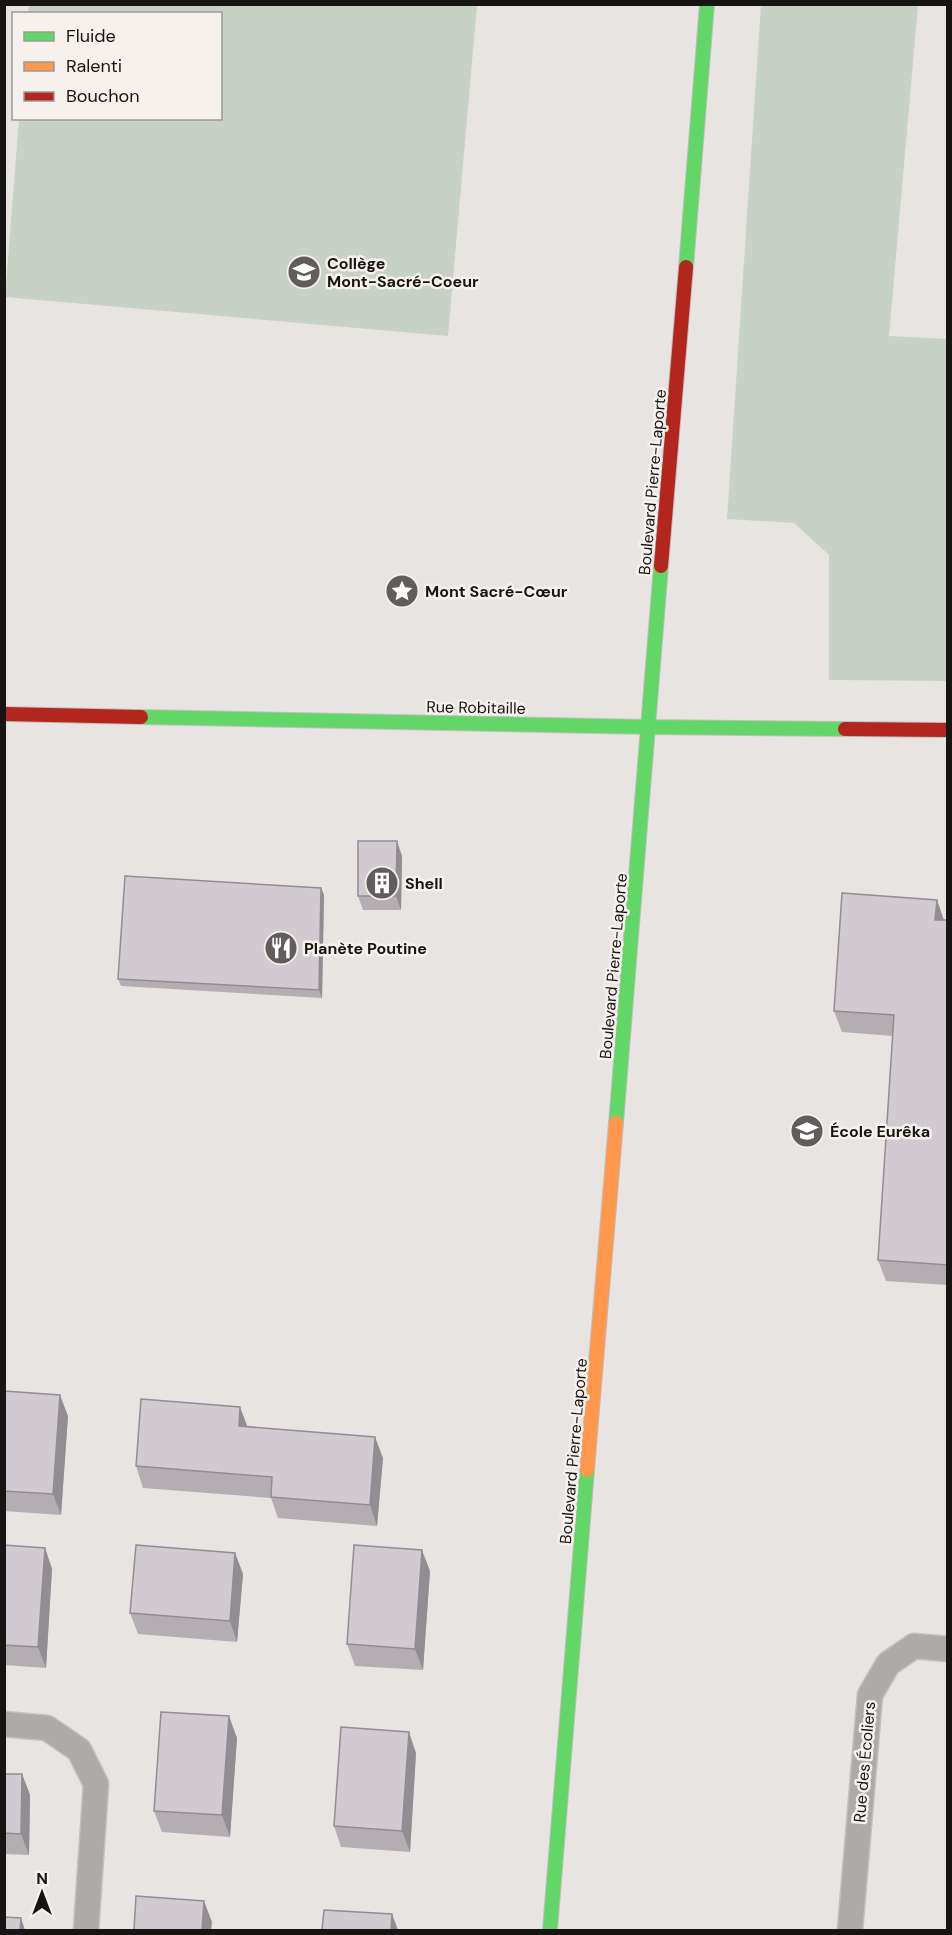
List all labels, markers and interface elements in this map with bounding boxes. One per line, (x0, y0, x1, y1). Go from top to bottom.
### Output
legend (12, 12, 222, 120)
text: Fluide (66, 24, 116, 48)
text: Ralenti (66, 54, 122, 78)
text: Bouchon (66, 84, 140, 108)
place label: Collège Mont-Sacré-Coeur (327, 253, 479, 292)
school or university icon: Collège Mont-Sacré-Coeur (286, 254, 322, 290)
street label: Boulevard Pierre-Laporte (634, 388, 671, 576)
place icon: Mont Sacré-Cœur (384, 573, 420, 609)
place label: Mont Sacré-Cœur (425, 581, 568, 602)
street label: Rue Robitaille (426, 696, 526, 719)
building icon: Shell (364, 865, 400, 901)
street label: Boulevard Pierre-Laporte (595, 872, 632, 1060)
place label: Shell (405, 873, 443, 894)
restaurant icon: Planète Poutine (263, 930, 299, 966)
place label: Planète Poutine (304, 938, 427, 959)
school or university icon: École Eurêka (789, 1113, 825, 1149)
place label: École Eurêka (830, 1121, 930, 1142)
street label: Boulevard Pierre-Laporte (555, 1357, 592, 1545)
street label: Rue des Écoliers (849, 1701, 880, 1824)
north arrow (12, 1863, 72, 1923)
text: N (36, 1868, 48, 1889)

